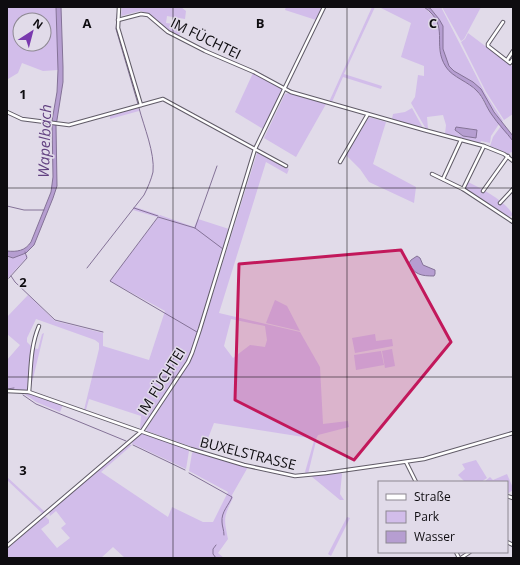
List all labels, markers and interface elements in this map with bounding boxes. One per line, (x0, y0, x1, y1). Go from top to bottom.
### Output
north arrow (12, 12, 52, 52)
street label: IM FÜCHTEI (168, 13, 244, 63)
text: A (83, 14, 92, 32)
text: B (256, 14, 265, 32)
text: C (429, 14, 437, 32)
text: N (30, 15, 46, 32)
text: 1 (19, 85, 27, 103)
water label: Wapelbach (33, 104, 55, 178)
text: 2 (19, 273, 27, 291)
street label: IM FÜCHTEI (133, 344, 189, 418)
street label: BUXELSTRASSE (198, 432, 298, 474)
text: 3 (19, 461, 27, 479)
legend (378, 481, 508, 553)
text: Straße (414, 488, 451, 505)
text: Park (414, 508, 440, 525)
text: Wasser (414, 528, 455, 545)

